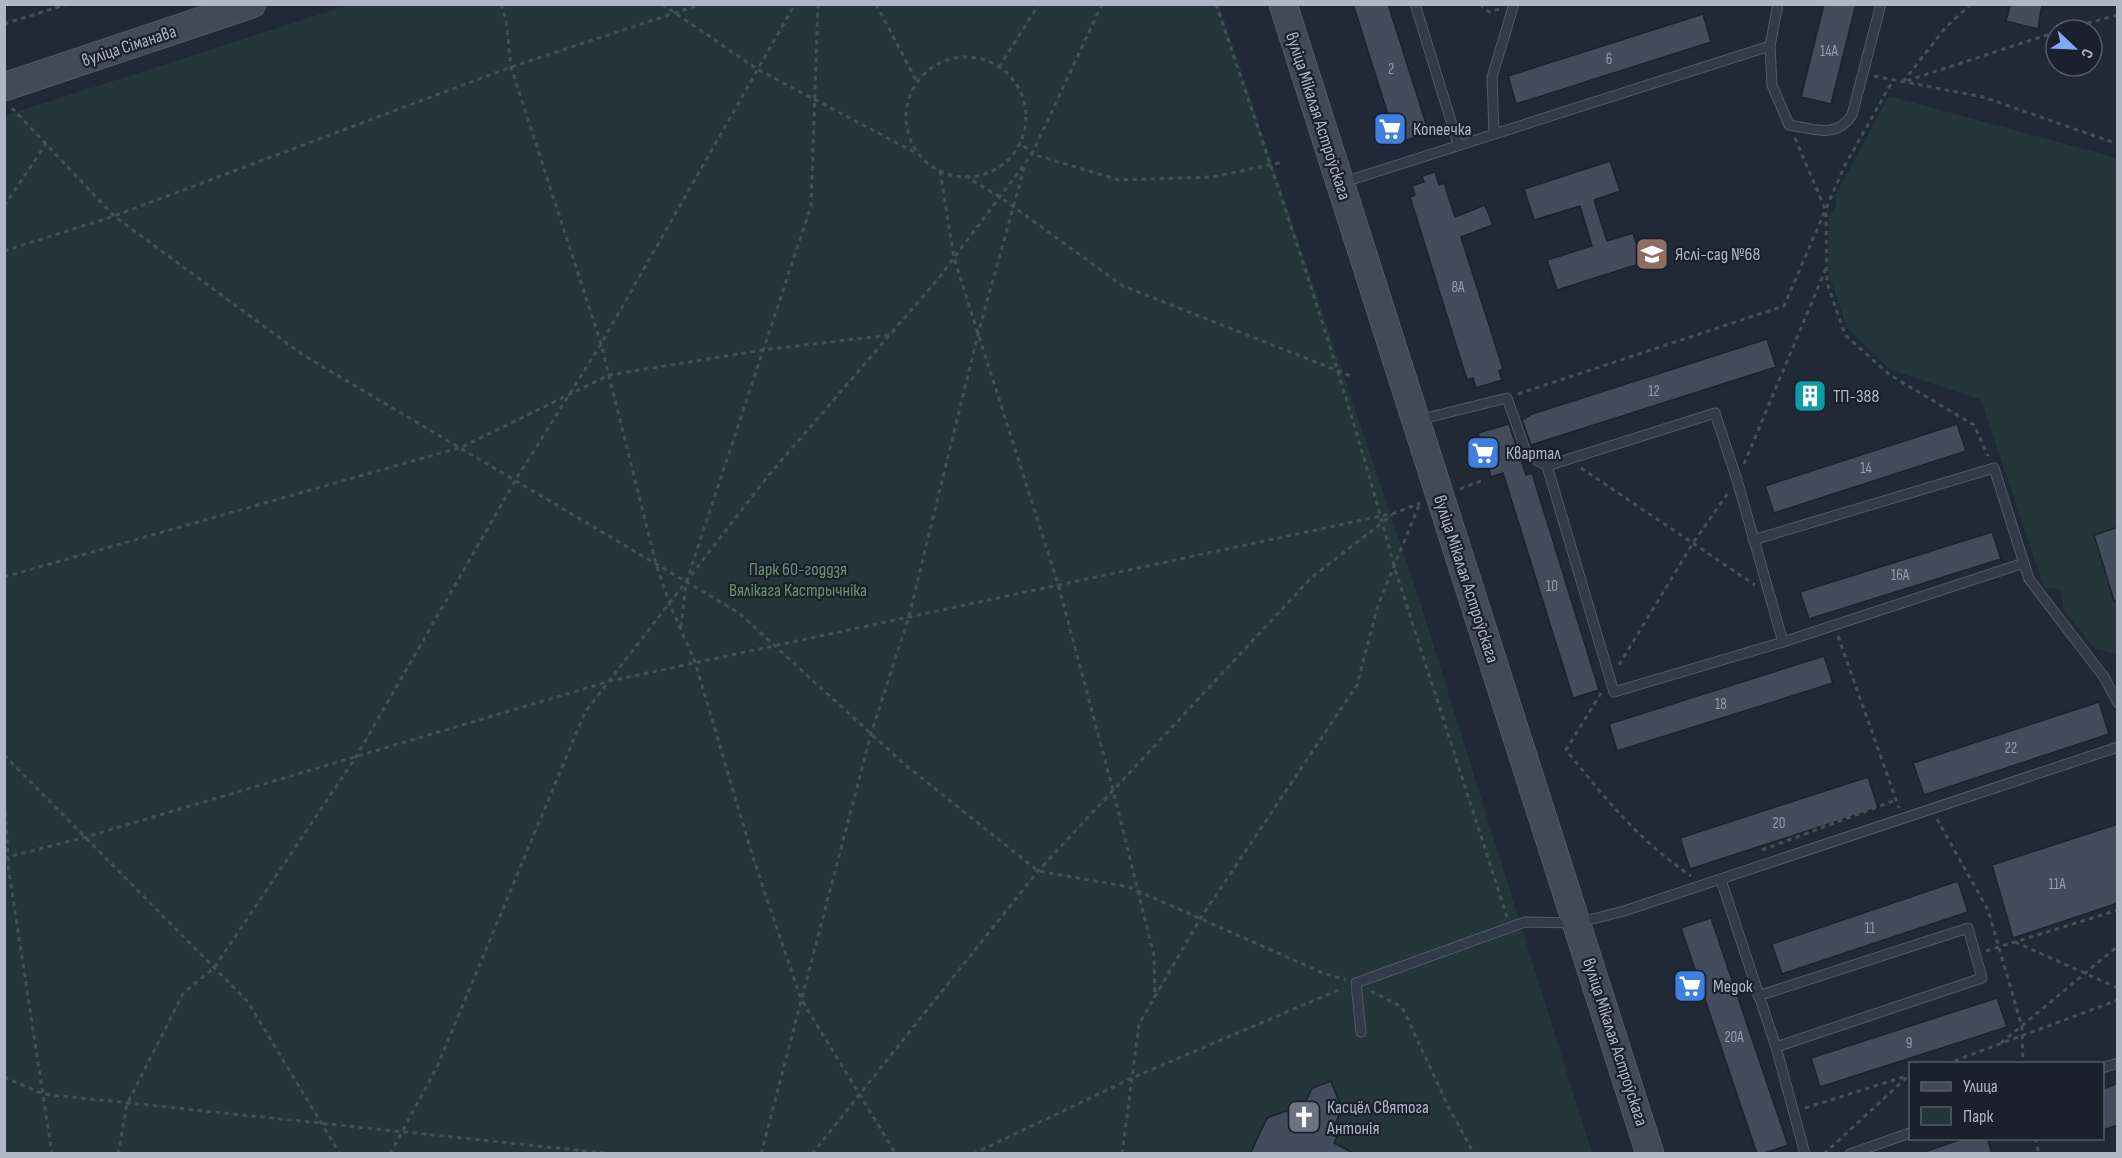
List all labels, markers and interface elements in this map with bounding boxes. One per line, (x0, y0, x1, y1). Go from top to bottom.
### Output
north arrow (2044, 18, 2104, 78)
street label: вуліца Сіманава (79, 21, 179, 71)
street label: вуліца Мікалая Астроўскага (1281, 29, 1355, 203)
house number: 14А (1820, 42, 1839, 61)
text: С (2076, 46, 2097, 61)
house number: 6 (1606, 50, 1612, 69)
house number: 2 (1388, 60, 1394, 79)
supermarket icon: Копеечка (1372, 111, 1408, 147)
place label: Копеечка (1413, 119, 1472, 140)
school or university icon: Яслі-сад №68 (1634, 236, 1670, 272)
place label: Яслі-сад №68 (1675, 244, 1760, 265)
house number: 8А (1452, 278, 1465, 297)
building icon: ТП-388 (1792, 378, 1828, 414)
house number: 12 (1648, 382, 1660, 401)
place label: ТП-388 (1833, 386, 1880, 407)
supermarket icon: Квартал (1465, 435, 1501, 471)
place label: Квартал (1506, 443, 1561, 464)
house number: 14 (1860, 459, 1872, 478)
street label: вуліца Мікалая Астроўскага (1429, 492, 1503, 666)
park label: Парк 60-годдзя Вялікага Кастрычніка (729, 559, 867, 601)
house number: 16А (1891, 566, 1910, 585)
house number: 10 (1546, 577, 1558, 596)
house number: 18 (1715, 695, 1727, 714)
house number: 22 (2005, 739, 2017, 758)
house number: 20 (1773, 814, 1785, 833)
house number: 11А (2048, 875, 2066, 894)
house number: 11 (1865, 919, 1876, 938)
street label: вуліца Мікалая Астроўскага (1578, 955, 1652, 1129)
supermarket icon: Медок (1672, 968, 1708, 1004)
place label: Медок (1713, 976, 1753, 997)
house number: 20А (1724, 1028, 1744, 1047)
house number: 9 (1906, 1034, 1912, 1053)
legend (1909, 1062, 2104, 1140)
text: Улица (1963, 1076, 1998, 1097)
place label: Касцёл Святога Антонія (1326, 1097, 1429, 1139)
church icon: Касцёл Святога Антонія (1286, 1099, 1322, 1135)
text: Парк (1963, 1106, 1994, 1127)

